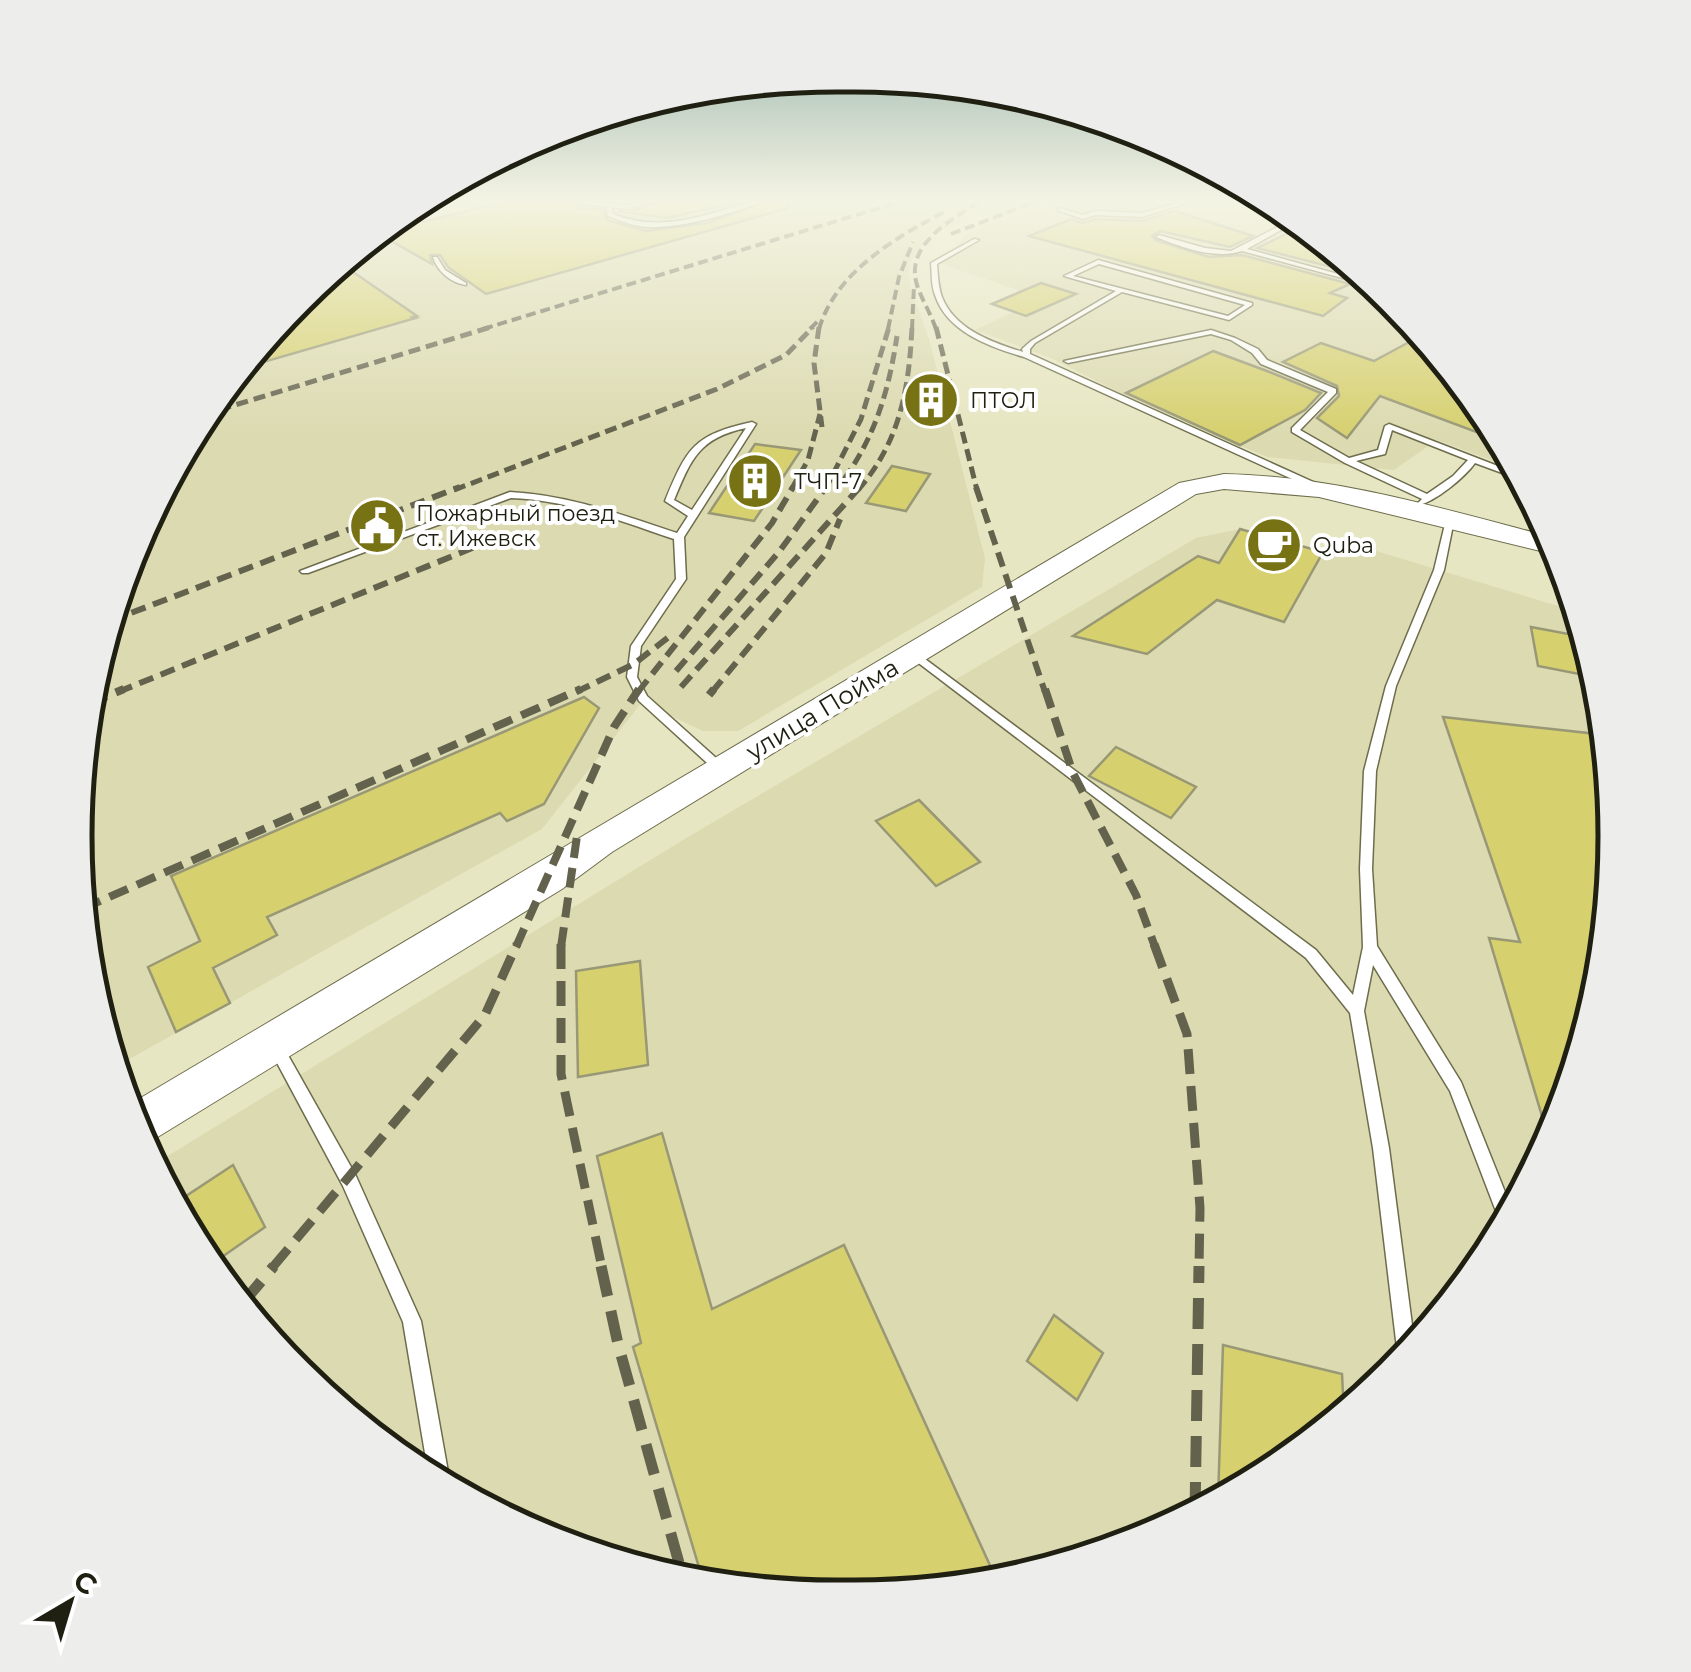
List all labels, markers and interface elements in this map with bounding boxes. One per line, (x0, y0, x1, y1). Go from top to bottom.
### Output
building icon: ПТОЛ (901, 370, 961, 430)
place label: ПТОЛ (970, 387, 1036, 414)
building icon: ТЧП-7 (725, 451, 785, 511)
place label: ТЧП-7 (794, 468, 862, 495)
public building icon: Пожарный поезд ст. Ижевск (347, 496, 407, 556)
place label: Пожарный поезд ст. Ижевск (416, 500, 615, 552)
cafe icon: Quba (1244, 515, 1304, 575)
place label: Quba (1313, 532, 1374, 559)
street label: улица Пойма (739, 652, 904, 767)
north arrow (20, 1552, 120, 1652)
text: С (67, 1563, 104, 1602)

